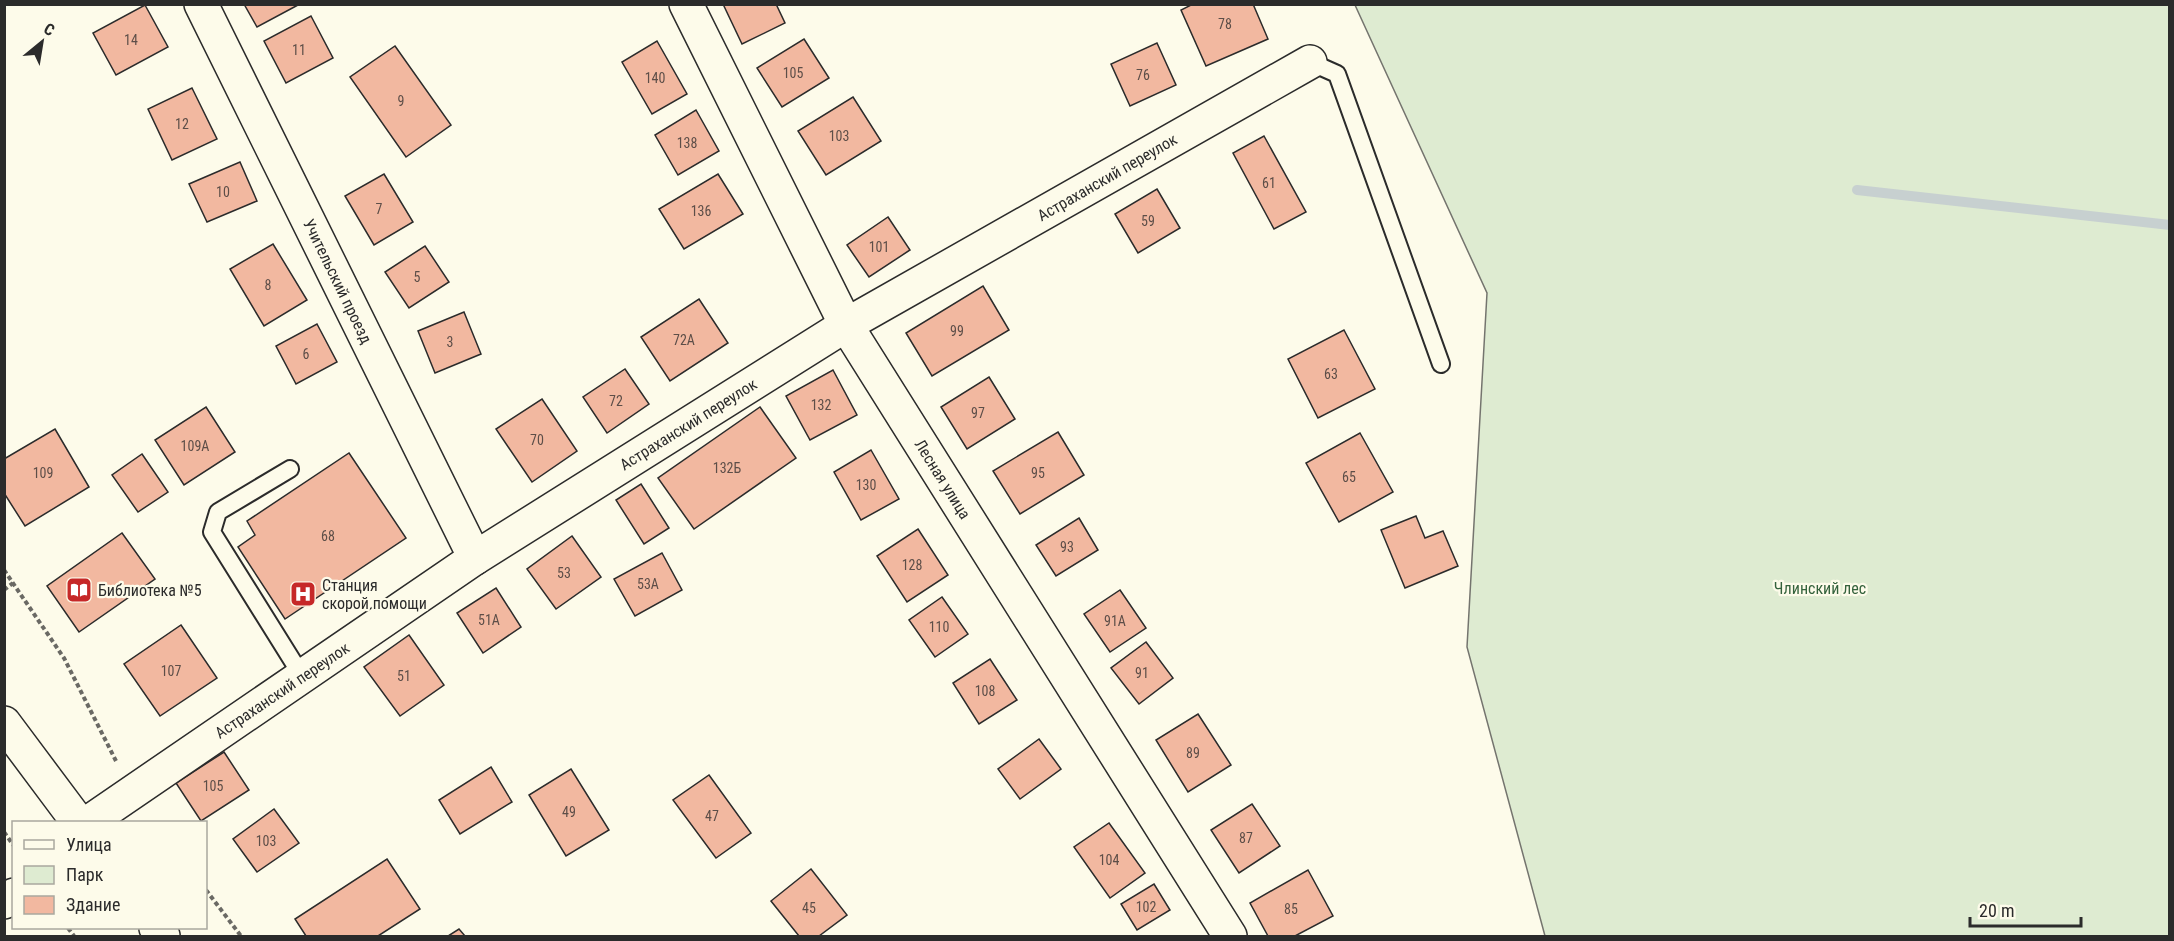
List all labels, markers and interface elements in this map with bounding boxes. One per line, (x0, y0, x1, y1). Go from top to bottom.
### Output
north arrow (12, 12, 72, 72)
house number: 78 (1218, 16, 1232, 32)
text: С (41, 19, 58, 40)
house number: 14 (124, 32, 138, 48)
house number: 11 (292, 42, 306, 58)
house number: 105 (783, 65, 803, 81)
house number: 76 (1136, 67, 1150, 83)
house number: 140 (645, 70, 665, 86)
house number: 9 (398, 93, 404, 109)
house number: 12 (175, 116, 189, 132)
house number: 103 (829, 128, 849, 144)
street label: Астраханский переулок (1034, 130, 1181, 225)
house number: 138 (677, 135, 697, 151)
house number: 61 (1262, 175, 1276, 191)
house number: 10 (216, 184, 230, 200)
house number: 7 (376, 201, 383, 217)
house number: 136 (691, 203, 711, 219)
house number: 59 (1141, 213, 1155, 229)
street label: Учительский проезд (299, 216, 376, 347)
house number: 101 (869, 239, 889, 255)
house number: 5 (414, 269, 421, 285)
house number: 8 (265, 277, 272, 293)
house number: 99 (950, 323, 964, 339)
house number: 72А (673, 332, 695, 348)
house number: 3 (447, 334, 453, 350)
house number: 6 (303, 346, 310, 362)
house number: 63 (1324, 366, 1338, 382)
street label: Астраханский переулок (616, 374, 761, 474)
house number: 72 (609, 393, 623, 409)
house number: 132 (811, 397, 831, 413)
house number: 97 (971, 405, 985, 421)
house number: 70 (530, 432, 544, 448)
street label: Лесная улица (910, 436, 975, 523)
house number: 109А (181, 438, 209, 454)
house number: 132Б (713, 460, 742, 476)
house number: 109 (33, 465, 53, 481)
house number: 95 (1031, 465, 1045, 481)
house number: 65 (1342, 469, 1356, 485)
house number: 130 (856, 477, 876, 493)
house number: 68 (321, 528, 335, 544)
house number: 93 (1060, 539, 1074, 555)
house number: 128 (902, 557, 922, 573)
house number: 53 (557, 565, 571, 581)
library icon: Библиотека №5 (64, 575, 94, 605)
place label: Станция скорой помощи (322, 576, 427, 613)
house number: 53А (637, 576, 659, 592)
hospital icon: Станция скорой помощи (288, 579, 318, 609)
park label: Члинский лес (1774, 579, 1866, 598)
place label: Библиотека №5 (98, 581, 202, 600)
house number: 51А (478, 612, 500, 628)
house number: 91А (1104, 613, 1126, 629)
house number: 110 (929, 619, 949, 635)
street label: Астраханский переулок (211, 638, 353, 742)
house number: 107 (161, 663, 181, 679)
house number: 91 (1135, 665, 1149, 681)
house number: 51 (397, 668, 411, 684)
house number: 108 (975, 683, 995, 699)
house number: 89 (1186, 745, 1200, 761)
house number: 105 (203, 778, 223, 794)
house number: 49 (562, 804, 576, 820)
house number: 47 (705, 808, 719, 824)
legend (12, 821, 207, 929)
house number: 87 (1239, 830, 1253, 846)
house number: 103 (256, 833, 276, 849)
text: Улица (66, 834, 112, 855)
house number: 104 (1099, 852, 1119, 868)
text: Парк (66, 864, 104, 885)
scale bar (1970, 890, 2081, 928)
text: Здание (66, 894, 120, 915)
house number: 102 (1136, 899, 1156, 915)
house number: 45 (802, 900, 816, 916)
text: 20 m (1979, 900, 2014, 921)
house number: 85 (1284, 901, 1298, 917)

